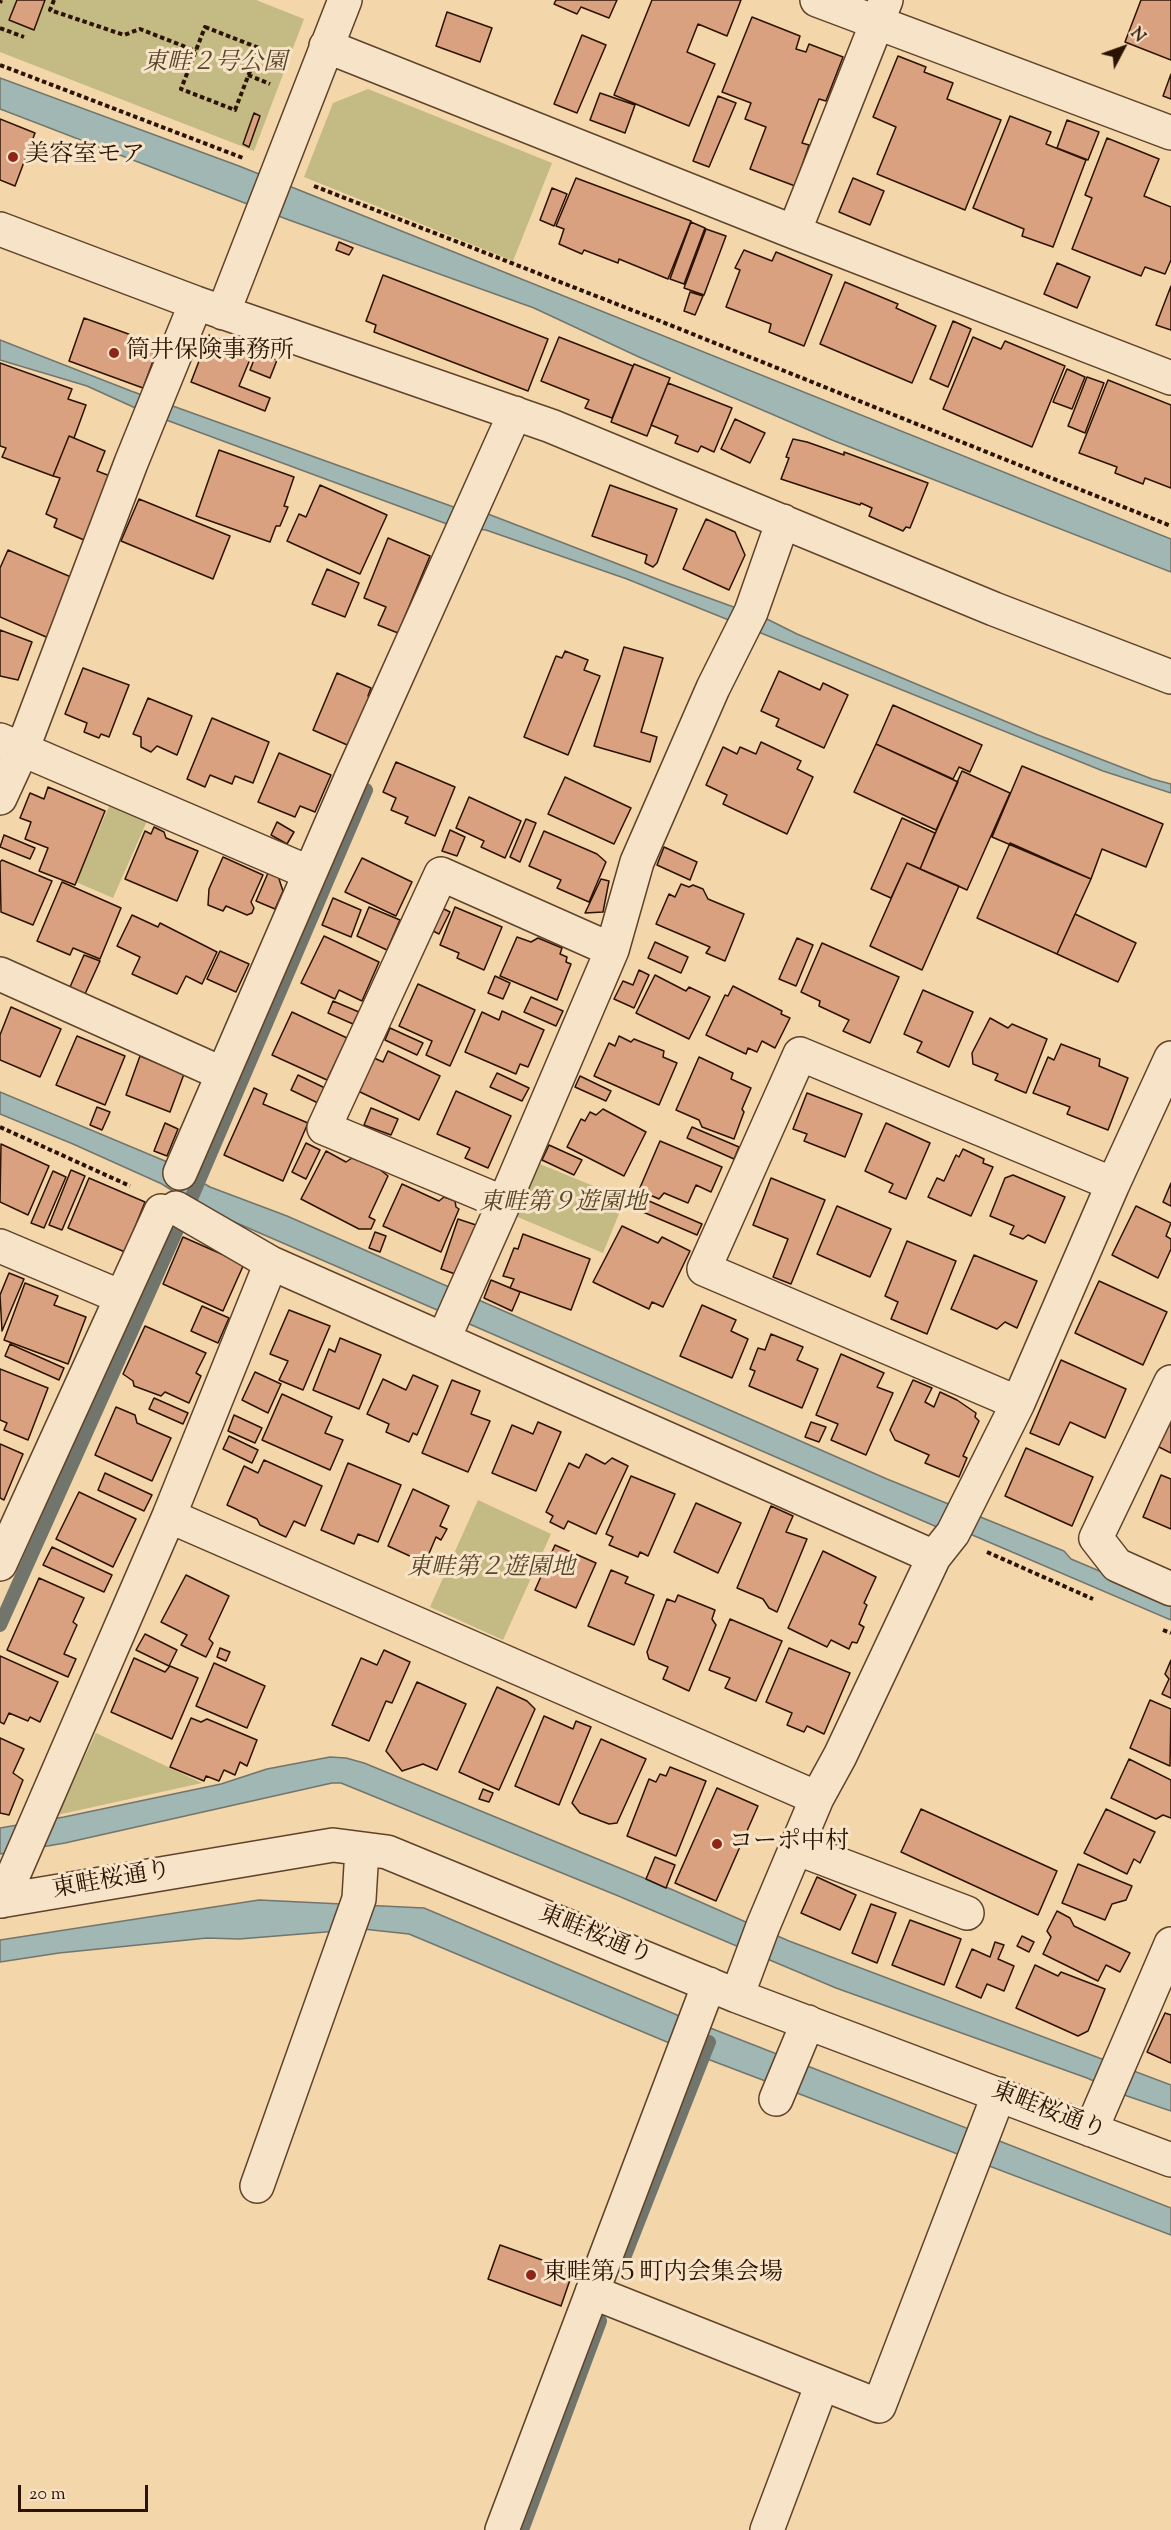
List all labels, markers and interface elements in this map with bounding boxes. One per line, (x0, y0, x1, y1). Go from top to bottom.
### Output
north arrow (1093, 18, 1153, 78)
text: N (1124, 23, 1150, 48)
park label: 東畦２号公園 (143, 51, 287, 79)
place label: 美容室モア (25, 143, 145, 171)
marker: 美容室モア (6, 150, 20, 164)
place label: 筒井保険事務所 (126, 339, 294, 367)
marker: 筒井保険事務所 (107, 346, 121, 360)
park label: 東畦第９遊園地 (479, 1191, 647, 1219)
park label: 東畦第２遊園地 (407, 1556, 575, 1584)
place label: コーポ中村 (729, 1830, 849, 1858)
marker: コーポ中村 (710, 1837, 724, 1851)
street label: 東畦桜通り (50, 1857, 174, 1907)
street label: 東畦桜通り (534, 1901, 656, 1973)
street label: 東畦桜通り (987, 2078, 1109, 2148)
place label: 東畦第５町内会集会場 (543, 2261, 783, 2289)
marker: 東畦第５町内会集会場 (524, 2268, 538, 2282)
scale bar (21, 2473, 152, 2511)
text: 20 m (29, 2482, 66, 2508)

